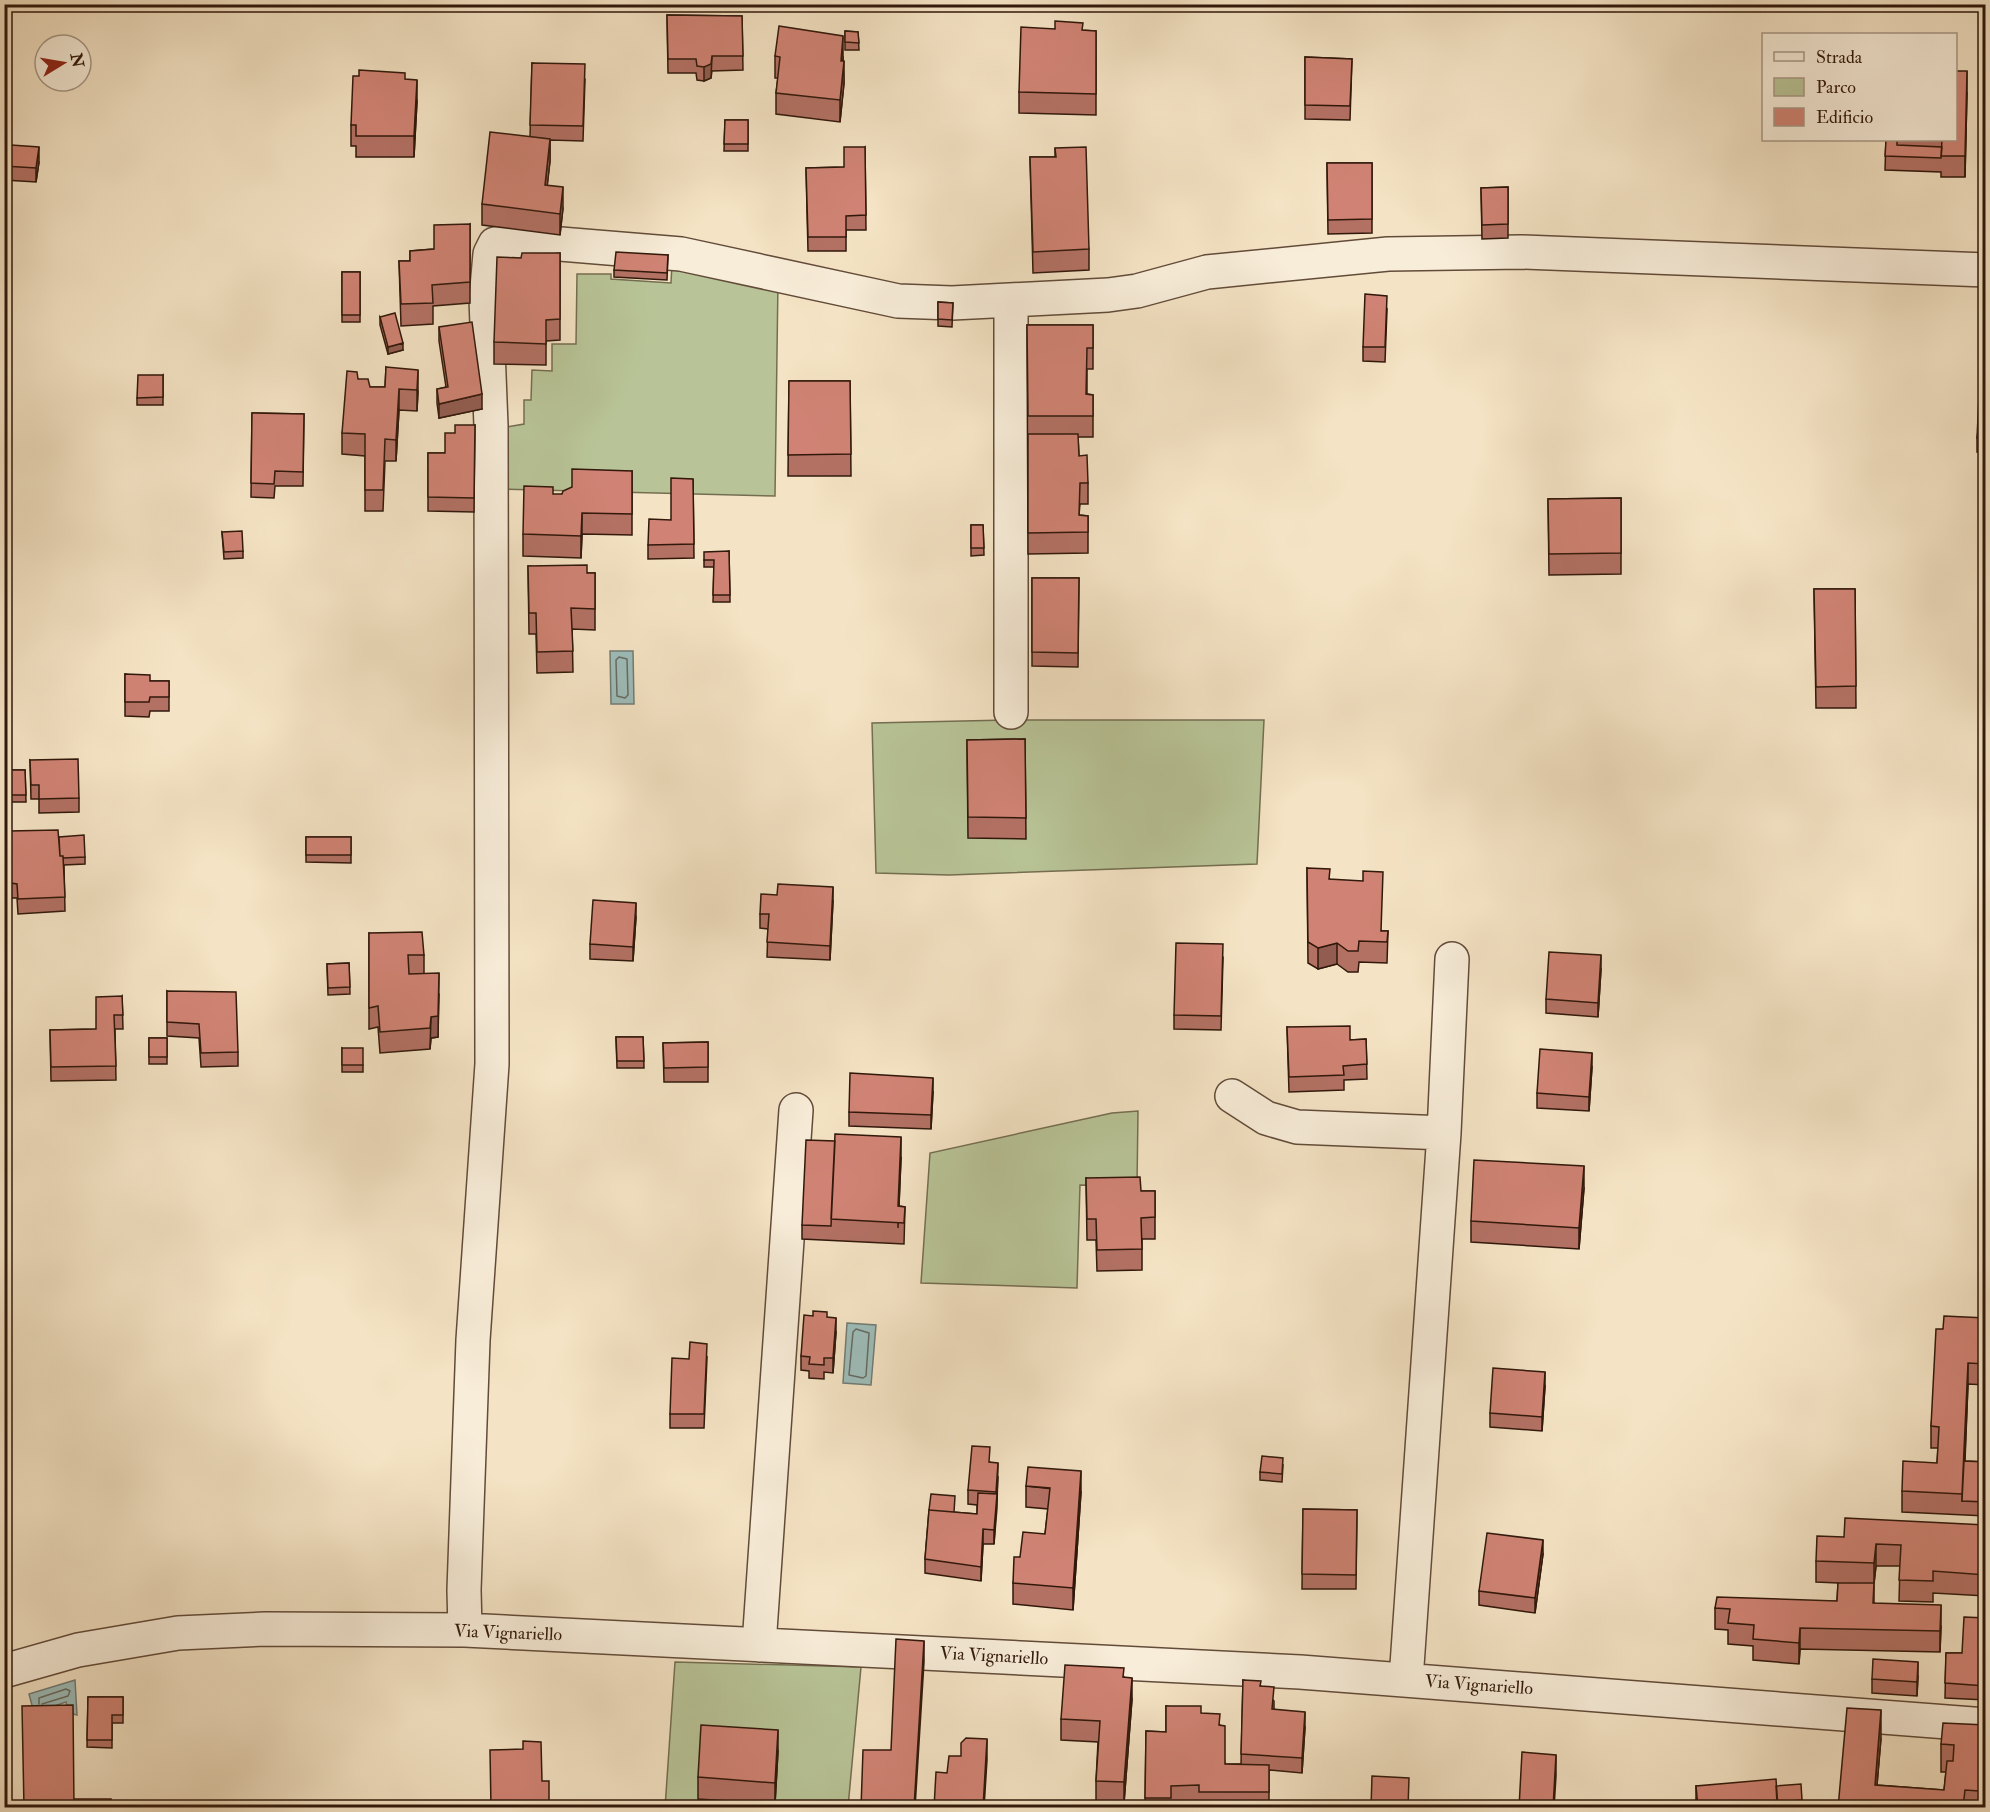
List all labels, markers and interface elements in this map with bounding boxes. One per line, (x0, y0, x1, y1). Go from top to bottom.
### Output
north arrow (33, 33, 93, 93)
legend (1762, 33, 1957, 141)
text: Strada (1816, 46, 1863, 69)
text: N (65, 50, 88, 70)
text: Parco (1816, 76, 1856, 99)
text: Edificio (1816, 106, 1873, 129)
street label: Via Vignariello (453, 1620, 563, 1646)
street label: Via Vignariello (939, 1642, 1049, 1670)
street label: Via Vignariello (1424, 1670, 1534, 1700)

